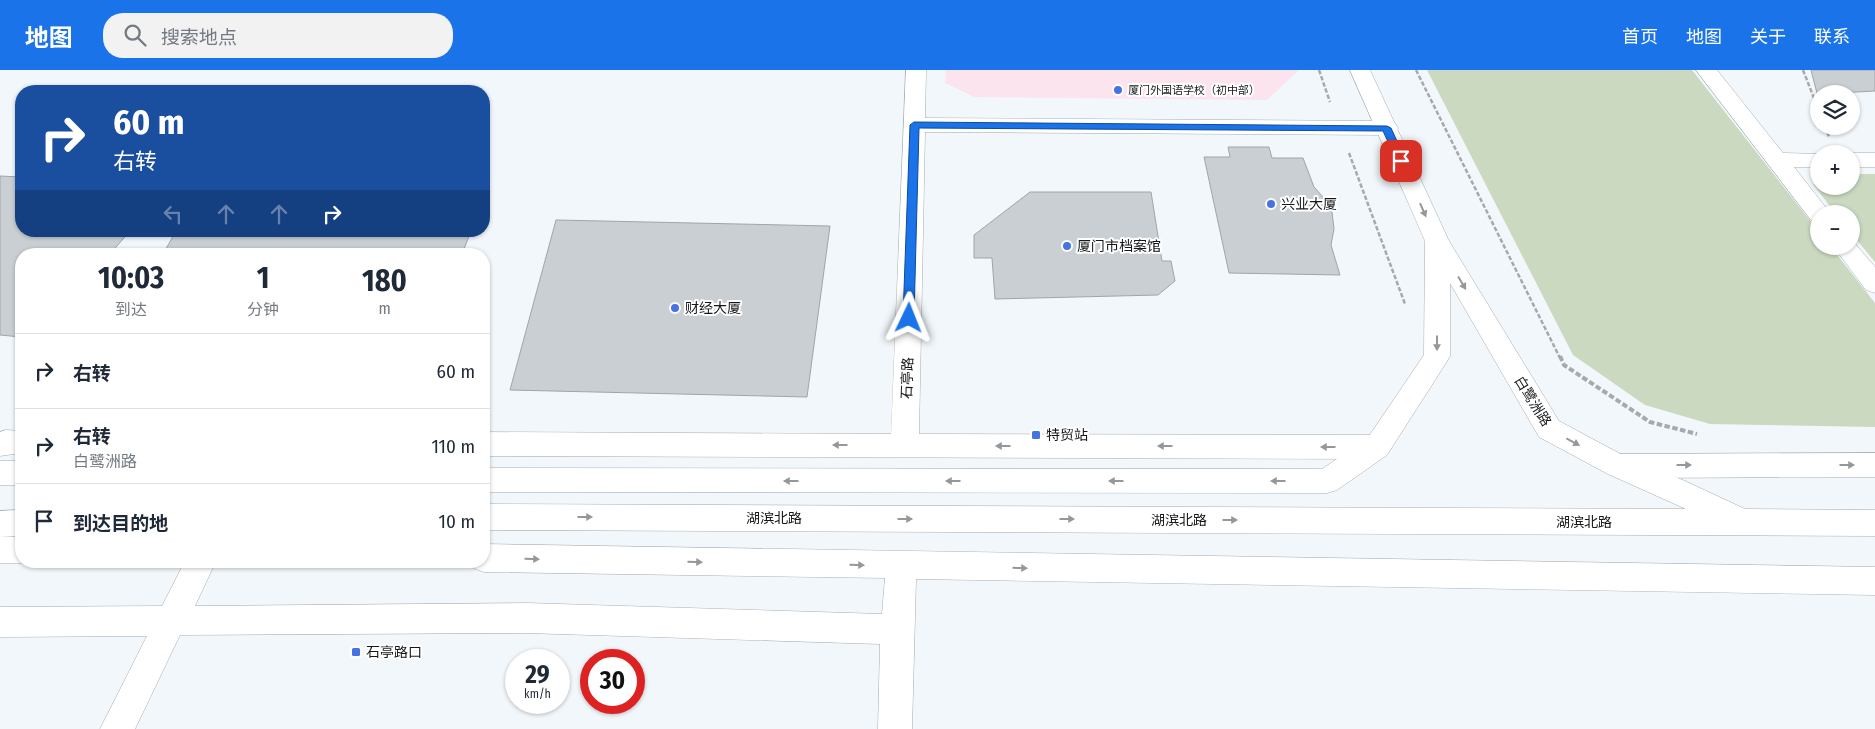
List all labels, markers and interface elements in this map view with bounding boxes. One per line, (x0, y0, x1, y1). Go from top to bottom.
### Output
search box (103, 13, 453, 58)
icon: search (121, 21, 149, 49)
text: 地图 (25, 24, 73, 52)
text: 搜索地点 (161, 26, 237, 49)
text: 首页 (1622, 26, 1658, 48)
text: 地图 (1686, 26, 1722, 48)
text: 关于 (1750, 26, 1786, 48)
text: 联系 (1814, 26, 1850, 48)
marker: 厦门外国语学校（初中部） (1112, 84, 1124, 96)
place label: 厦门外国语学校（初中部） (1128, 84, 1260, 97)
map controls (1810, 85, 1860, 255)
button: layers (1810, 85, 1860, 135)
text: 60 m (113, 101, 184, 143)
icon: right (30, 105, 95, 170)
pin (1380, 140, 1422, 182)
button: + (1810, 145, 1860, 195)
icon: arrive (1387, 147, 1415, 175)
text: 右转 (113, 148, 157, 175)
place label: 兴业大厦 (1281, 196, 1337, 213)
marker: 兴业大厦 (1265, 198, 1277, 210)
icon: left (159, 200, 187, 228)
icon: ahead (212, 200, 240, 228)
icon: ahead (265, 200, 293, 228)
icon: right (318, 200, 346, 228)
one-way arrow (1419, 203, 1427, 217)
button: − (1810, 205, 1860, 255)
place label: 厦门市档案馆 (1077, 238, 1161, 255)
marker: 厦门市档案馆 (1061, 240, 1073, 252)
text: 10:03 (98, 260, 164, 296)
text: 1 (257, 260, 269, 296)
text: 180 (362, 263, 407, 299)
one-way arrow (1457, 277, 1466, 290)
position arrow (882, 291, 934, 343)
text: m (378, 299, 391, 318)
text: 到达 (115, 300, 147, 319)
text: 分钟 (247, 300, 279, 319)
place label: 财经大厦 (685, 300, 741, 317)
marker: 财经大厦 (669, 302, 681, 314)
one-way arrow (1433, 335, 1441, 351)
icon: right (30, 357, 58, 385)
street label: 石亭路 (898, 357, 917, 399)
text: 60 m (437, 360, 475, 383)
text: 右转 (73, 362, 111, 385)
street label: 白鹭洲路 (1511, 373, 1555, 430)
text: 右转 (73, 425, 111, 448)
place label: 特贸站 (1046, 427, 1088, 444)
marker: 特贸站 (1030, 429, 1042, 441)
icon: right (30, 432, 58, 460)
text: 110 m (431, 435, 475, 458)
one-way arrow (1566, 438, 1580, 446)
one-way arrow (832, 441, 848, 449)
one-way arrow (995, 442, 1011, 450)
one-way arrow (1157, 442, 1173, 450)
one-way arrow (1320, 443, 1336, 451)
text: 白鹭洲路 (73, 452, 137, 471)
one-way arrow (1676, 461, 1692, 469)
one-way arrow (1839, 461, 1855, 469)
one-way arrow (783, 477, 799, 485)
one-way arrow (945, 477, 961, 485)
one-way arrow (1108, 477, 1124, 485)
one-way arrow (1270, 477, 1286, 485)
icon: arrive (30, 507, 58, 535)
text: 10 m (439, 510, 475, 533)
street label: 湖滨北路 (746, 510, 802, 527)
text: 到达目的地 (73, 512, 168, 535)
street label: 湖滨北路 (1151, 512, 1207, 529)
one-way arrow (577, 513, 593, 521)
street label: 湖滨北路 (1556, 514, 1612, 531)
one-way arrow (897, 515, 913, 523)
one-way arrow (1060, 515, 1076, 523)
one-way arrow (1222, 516, 1238, 524)
one-way arrow (525, 556, 541, 564)
one-way arrow (687, 559, 703, 567)
one-way arrow (850, 562, 866, 570)
one-way arrow (1012, 565, 1028, 573)
place label: 石亭路口 (366, 644, 422, 661)
marker: 石亭路口 (350, 646, 362, 658)
speed limit sign: 30 (580, 649, 645, 714)
text: 29 (525, 660, 550, 690)
text: km/h (524, 687, 551, 701)

